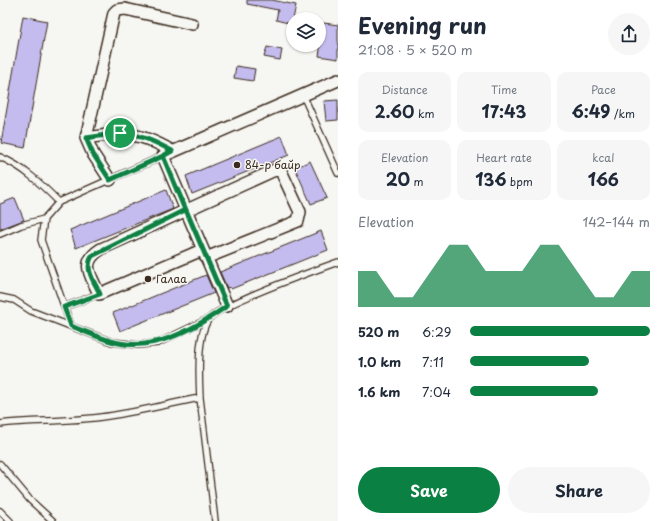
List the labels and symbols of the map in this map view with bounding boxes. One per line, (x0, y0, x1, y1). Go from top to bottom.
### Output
pin (103, 116, 137, 150)
place label: 84-р байр (245, 156, 300, 173)
marker: 84-р байр (232, 160, 242, 170)
place label: Галаа (156, 270, 187, 287)
marker: Галаа (143, 274, 153, 284)

